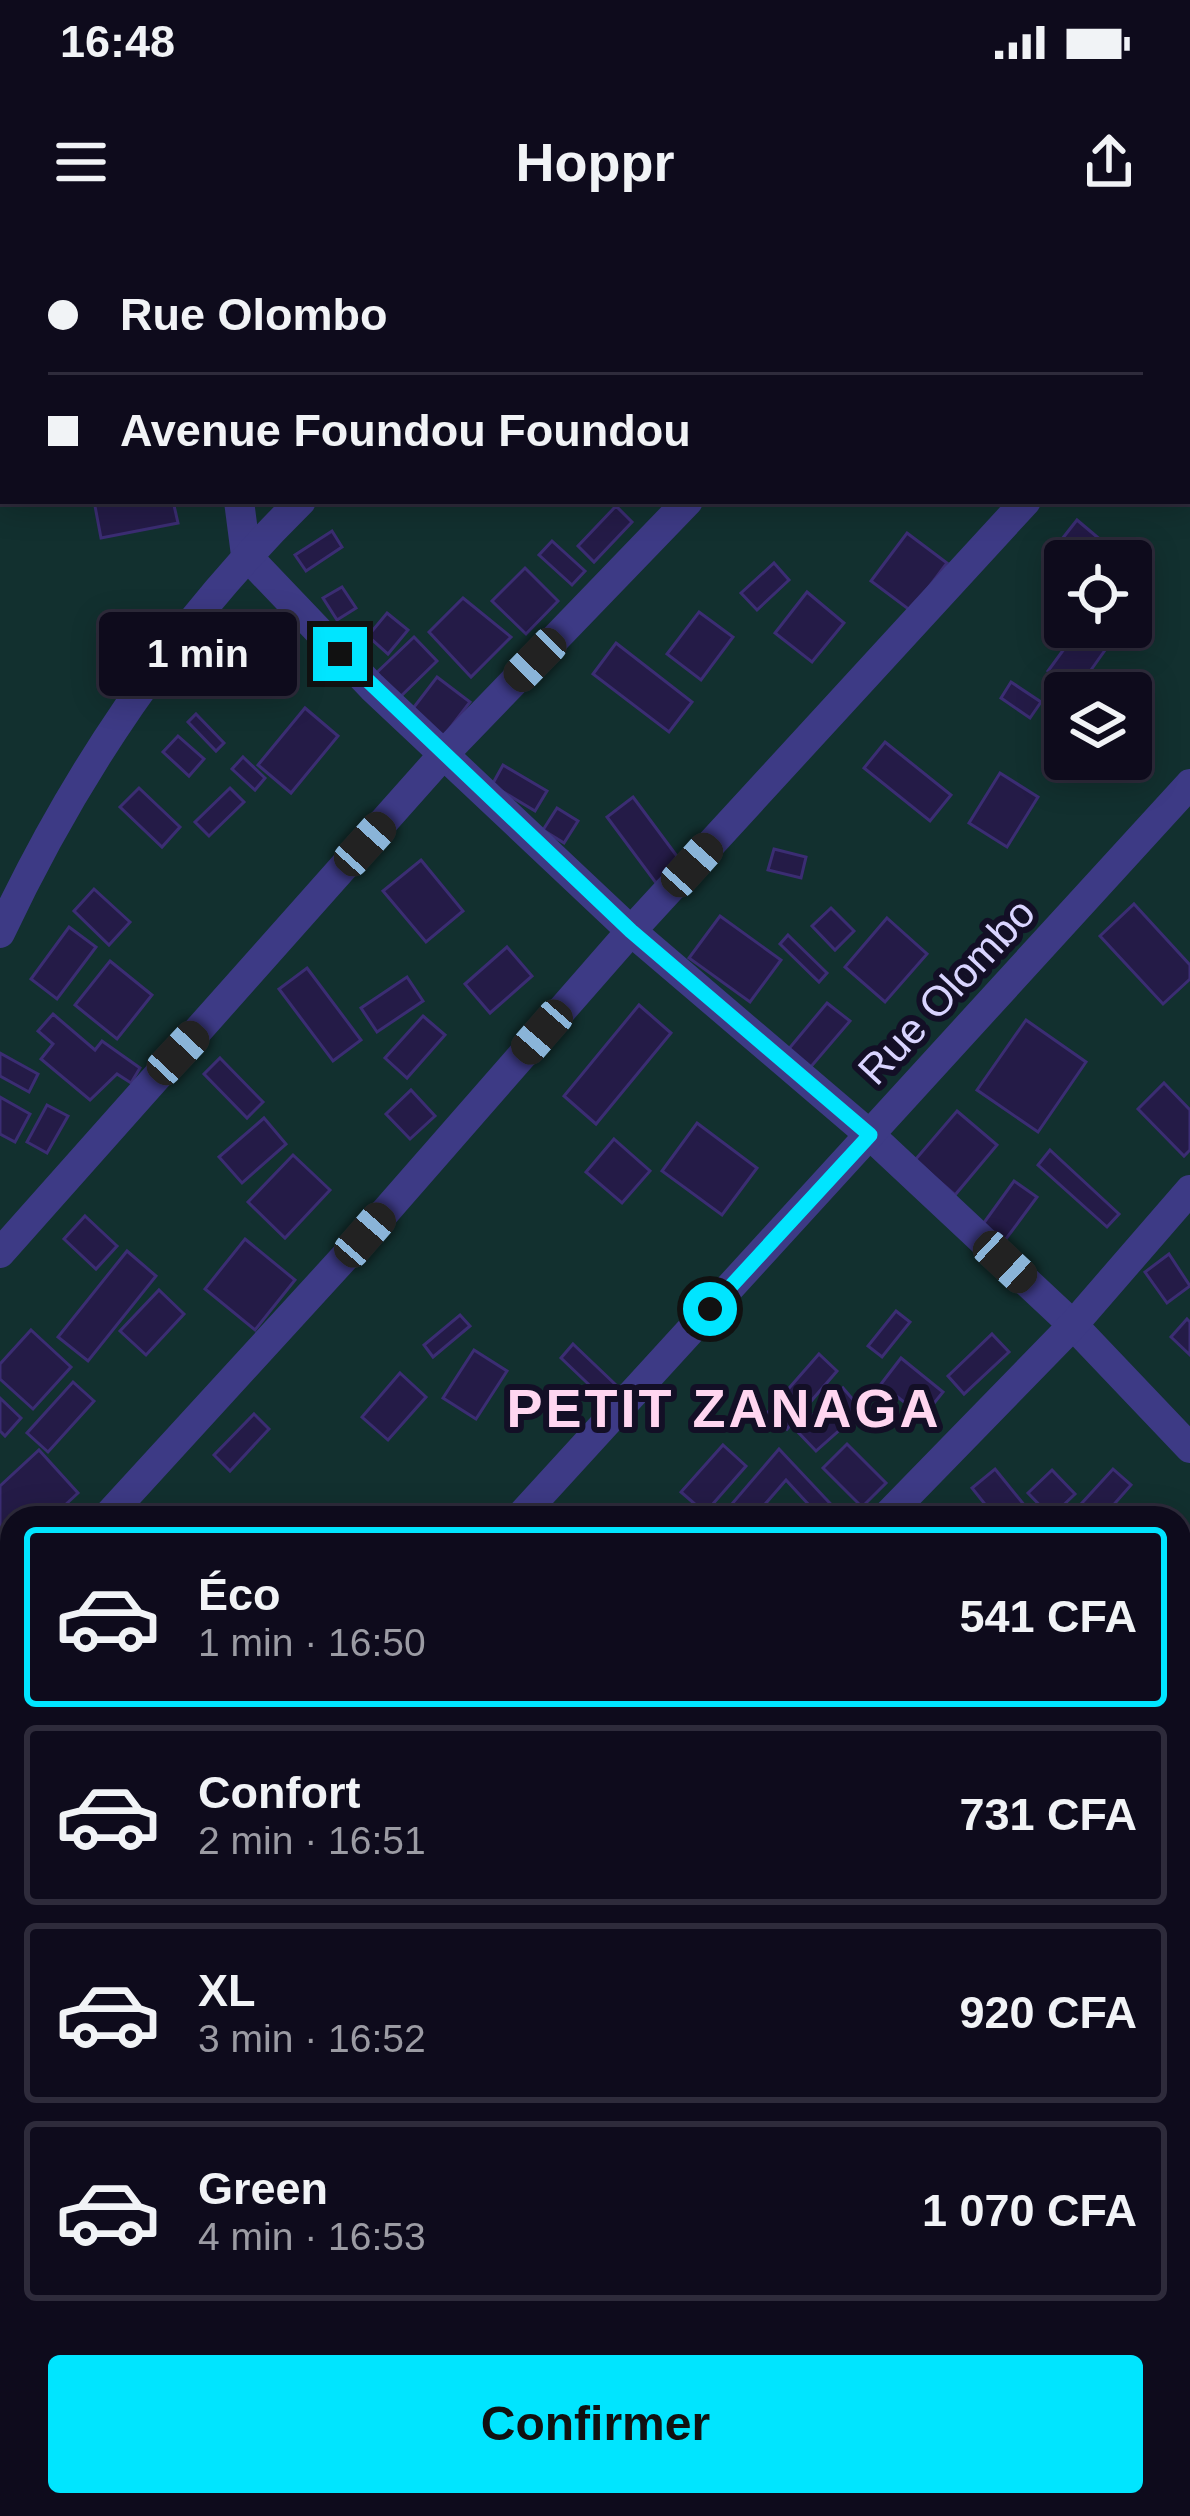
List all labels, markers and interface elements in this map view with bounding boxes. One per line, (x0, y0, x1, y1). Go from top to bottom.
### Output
text: 16:48 (60, 16, 175, 67)
icon: menu (48, 129, 114, 195)
icon: share (1076, 129, 1142, 195)
text: Hoppr (516, 132, 674, 192)
text: Rue Olombo (120, 289, 388, 340)
text: Avenue Foundou Foundou (120, 405, 691, 456)
map controls (1044, 540, 1152, 780)
button: locate (1044, 540, 1152, 648)
callout: 1 min (100, 612, 298, 696)
car (497, 622, 573, 698)
route end (313, 627, 367, 681)
text: 1 min (147, 632, 249, 675)
button: layers (1044, 672, 1152, 780)
car (328, 805, 402, 883)
car (655, 826, 729, 904)
street label: Rue Olombo (849, 889, 1044, 1094)
car (505, 993, 579, 1071)
car (140, 1014, 216, 1092)
car (328, 1196, 402, 1274)
car (966, 1224, 1044, 1300)
route start (683, 1282, 737, 1336)
district label: PETIT ZANAGA (507, 1378, 942, 1438)
icon: car (54, 1563, 162, 1671)
text: Éco (198, 1569, 281, 1620)
text: 541 CFA (959, 1591, 1137, 1642)
text: 1 min · 16:50 (198, 1621, 426, 1664)
icon: car (54, 1761, 162, 1869)
text: Confort (198, 1767, 360, 1818)
text: 731 CFA (959, 1789, 1137, 1840)
text: 2 min · 16:51 (198, 1819, 426, 1862)
icon: car (54, 1959, 162, 2067)
text: XL (198, 1965, 256, 2016)
text: 920 CFA (959, 1987, 1137, 2038)
text: 3 min · 16:52 (198, 2017, 426, 2060)
icon: car (54, 2157, 162, 2265)
text: Green (198, 2163, 328, 2214)
text: 1 070 CFA (922, 2185, 1137, 2236)
text: 4 min · 16:53 (198, 2215, 426, 2258)
button: Confirmer (48, 2355, 1143, 2493)

